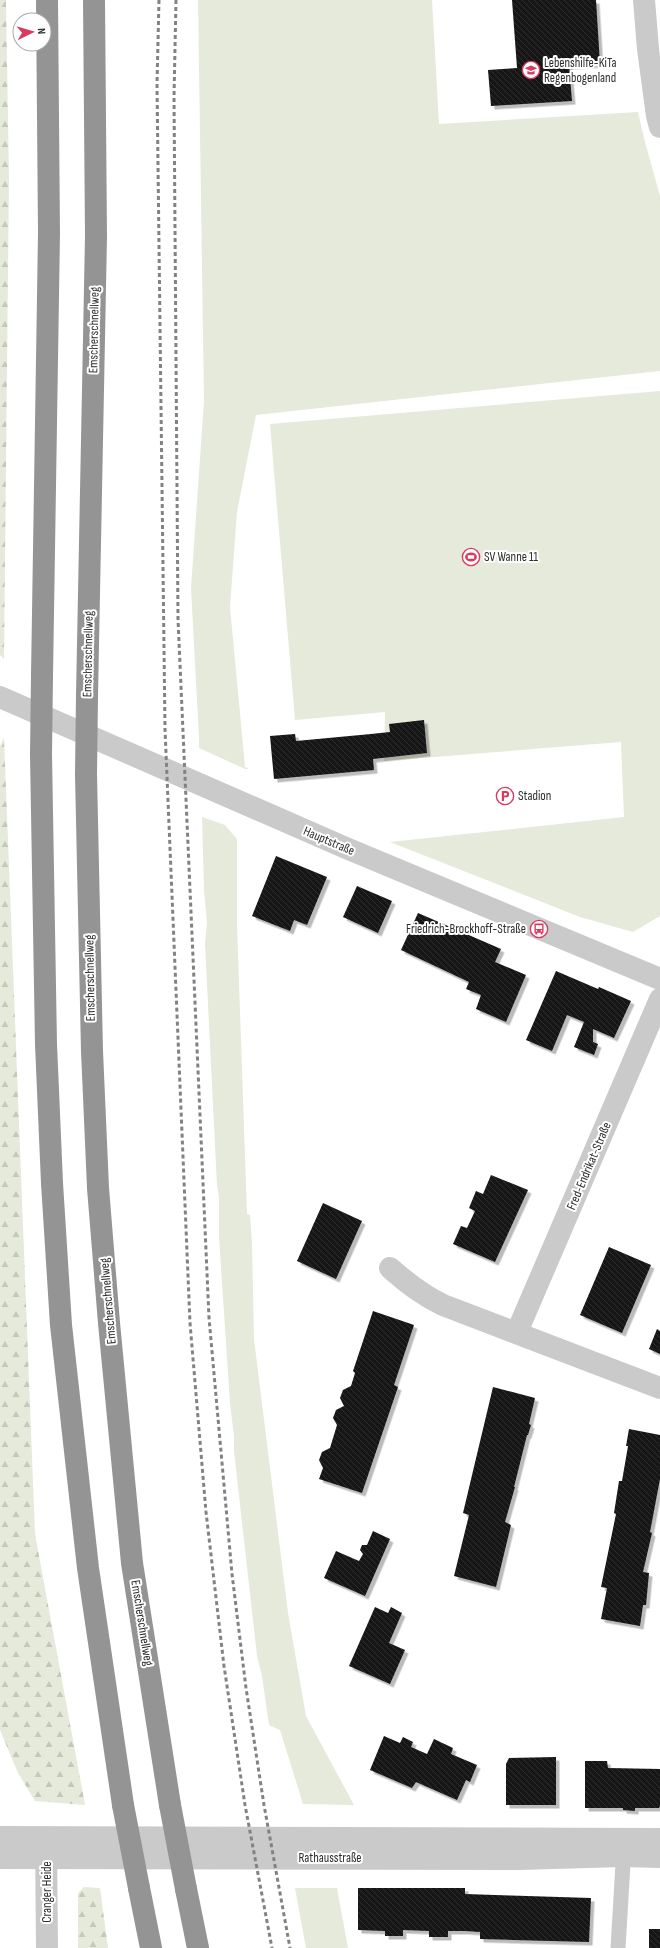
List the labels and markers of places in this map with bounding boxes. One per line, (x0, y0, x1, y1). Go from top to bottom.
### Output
place label: Lebenshilfe-KiTa Regenbogenland (544, 55, 616, 86)
school or university icon: Lebenshilfe-KiTa Regenbogenland (521, 60, 541, 80)
sports icon: SV Wanne 11 (461, 547, 481, 567)
place label: SV Wanne 11 (484, 549, 539, 565)
parking icon: Stadion (495, 786, 515, 806)
place label: Stadion (518, 788, 551, 804)
bus stop icon: Friedrich-Brockhoff-Straße (529, 919, 549, 939)
place label: Friedrich-Brockhoff-Straße (406, 921, 526, 937)

